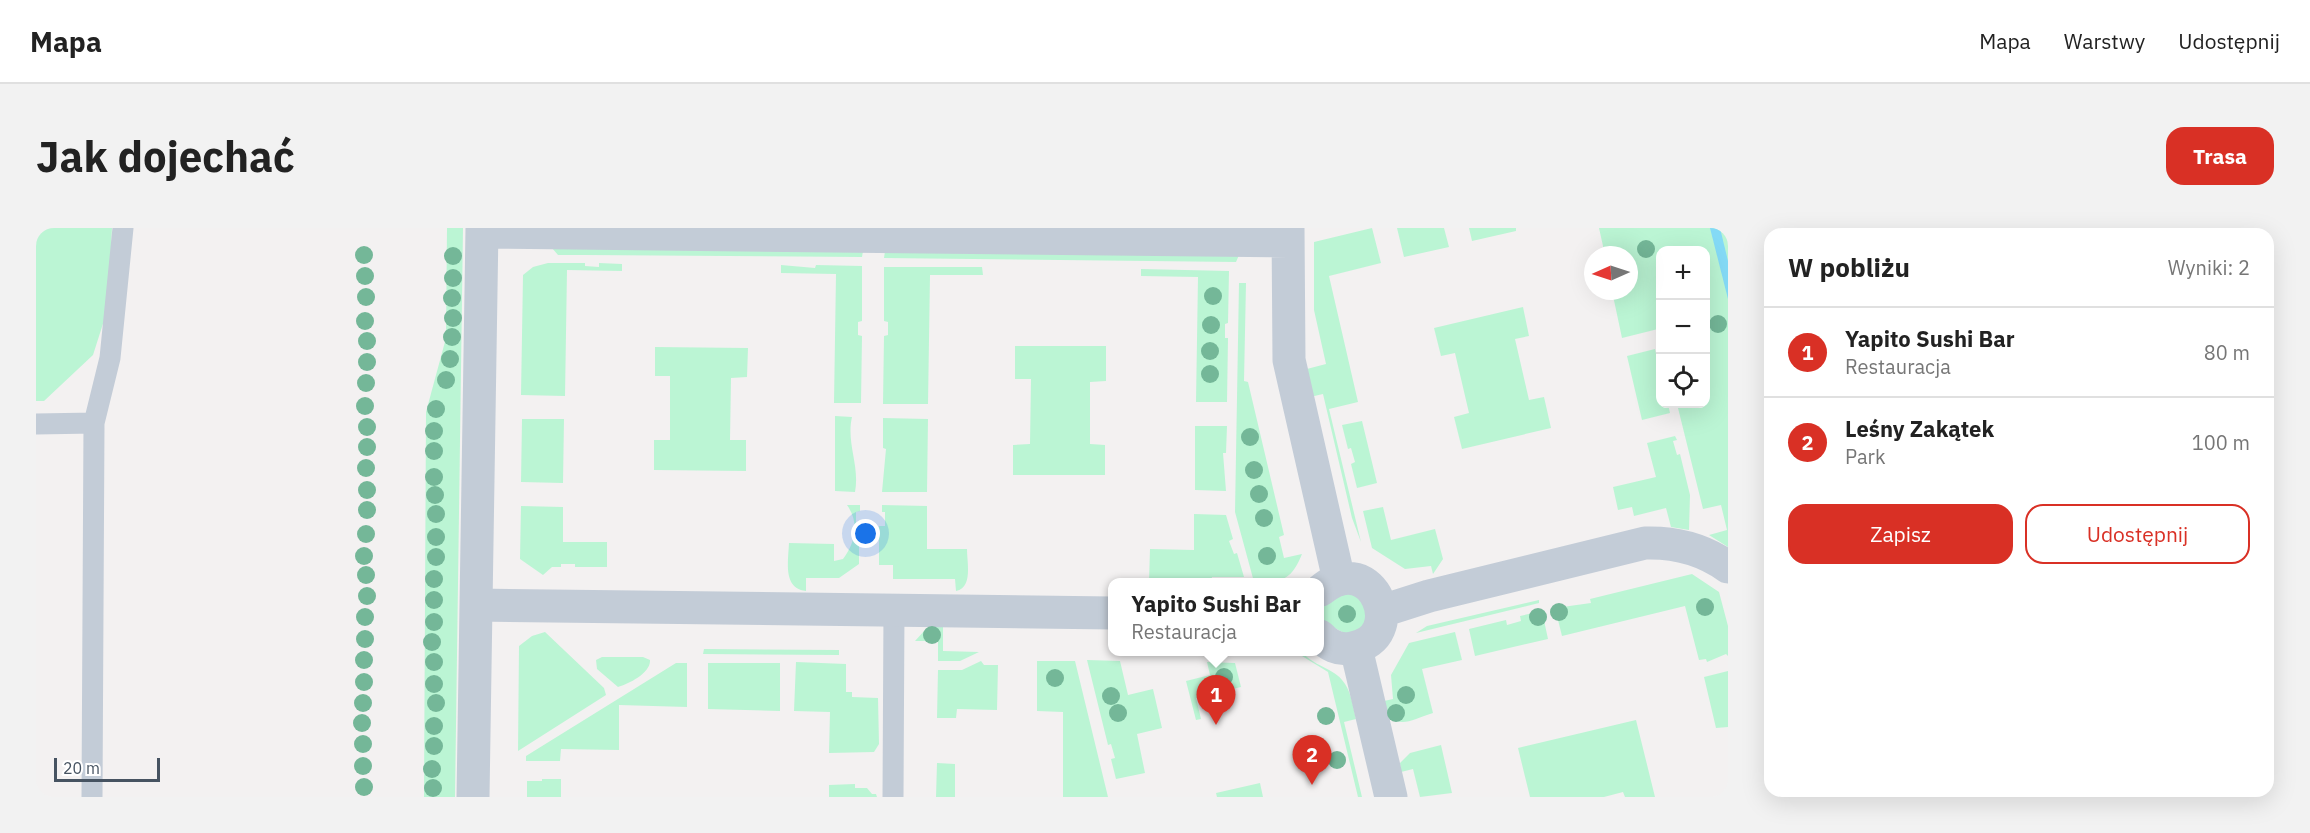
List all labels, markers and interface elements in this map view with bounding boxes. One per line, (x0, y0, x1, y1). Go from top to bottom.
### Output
text: Mapa (30, 23, 102, 60)
text: Mapa (1979, 27, 2031, 55)
text: Warstwy (2064, 27, 2145, 55)
text: Udostępnij (2178, 27, 2280, 55)
button: Trasa (2166, 127, 2274, 185)
text: Jak dojechać (36, 129, 295, 184)
north arrow (1584, 246, 1638, 300)
map controls (1656, 246, 1710, 408)
button: + (1656, 246, 1710, 300)
text: W pobliżu (1788, 250, 1910, 284)
text: Wyniki: 2 (2168, 254, 2250, 281)
button: − (1656, 300, 1710, 354)
text: Yapito Sushi Bar (1845, 324, 2015, 353)
text: 1 (1802, 339, 1814, 366)
text: 80 m (2204, 339, 2250, 366)
text: Restauracja (1845, 353, 1951, 380)
button: locate (1656, 354, 1710, 408)
text: Leśny Zakątek (1845, 414, 1994, 443)
text: 2 (1802, 429, 1814, 456)
text: 100 m (2192, 429, 2250, 456)
text: Park (1845, 443, 1885, 470)
button: Zapisz (1788, 504, 2013, 564)
button: Udostępnij (2025, 504, 2250, 564)
your location (851, 519, 880, 548)
popup (1108, 578, 1324, 656)
text: Yapito Sushi Bar (1131, 589, 1301, 618)
text: Restauracja (1131, 618, 1237, 645)
pin: 1 (1196, 676, 1236, 725)
pin: 2 (1292, 736, 1332, 785)
scale bar (54, 755, 160, 782)
text: 20 m (63, 758, 100, 778)

